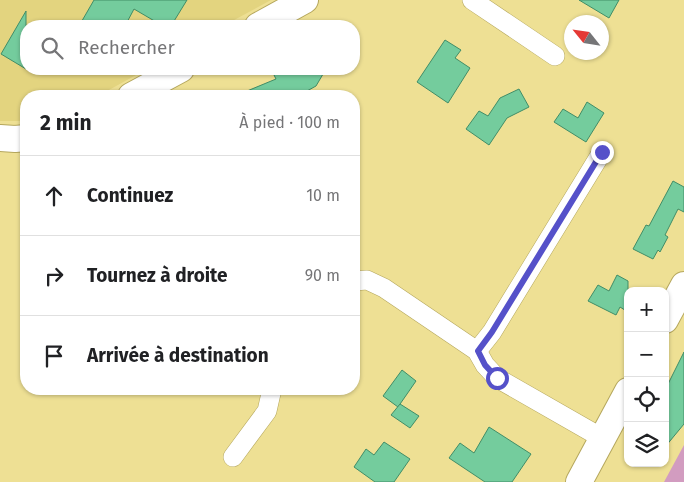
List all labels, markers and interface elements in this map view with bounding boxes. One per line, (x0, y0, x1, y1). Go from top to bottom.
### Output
north arrow (564, 15, 609, 60)
search box (20, 20, 360, 75)
icon: search (38, 34, 66, 62)
text: Rechercher (78, 36, 175, 59)
text: 2 min (40, 110, 92, 136)
text: À pied · 100 m (239, 113, 340, 132)
route end (591, 141, 614, 164)
icon: ahead (40, 182, 68, 210)
text: Continuez (87, 184, 173, 207)
text: 10 m (306, 186, 340, 205)
icon: right (40, 262, 68, 290)
text: Tournez à droite (87, 264, 228, 287)
text: 90 m (305, 266, 340, 285)
map controls (624, 287, 669, 467)
button: + (624, 287, 669, 332)
button: − (624, 332, 669, 377)
icon: arrive (40, 342, 68, 370)
text: Arrivée à destination (87, 344, 269, 367)
route start (486, 367, 509, 390)
button: locate (624, 377, 669, 422)
button: layers (624, 422, 669, 467)

